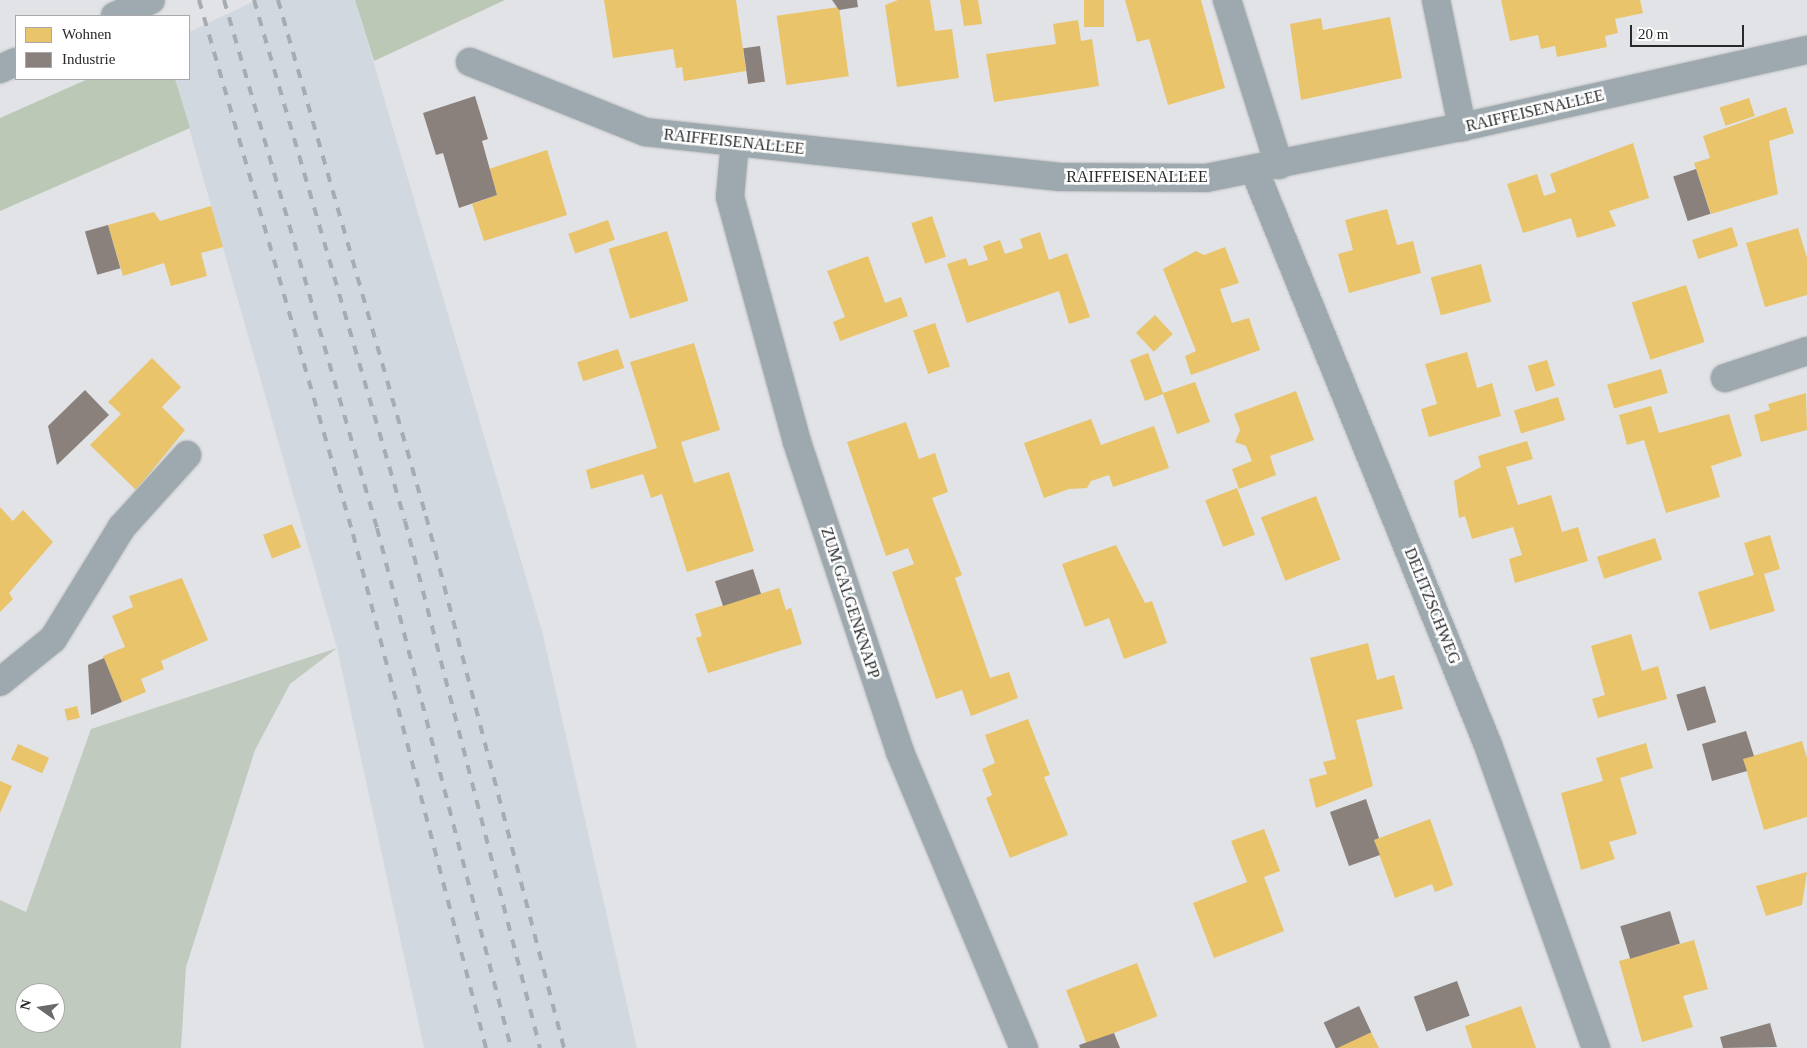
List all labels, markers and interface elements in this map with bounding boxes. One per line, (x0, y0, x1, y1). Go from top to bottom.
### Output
legend (15, 15, 190, 80)
scale bar (1632, 15, 1746, 47)
text: Wohnen (62, 26, 112, 42)
text: 20 m (1638, 26, 1668, 42)
text: Industrie (62, 51, 115, 67)
street label: RAIFFEISENALLEE (1464, 86, 1606, 136)
street label: RAIFFEISENALLEE (663, 125, 805, 159)
street label: RAIFFEISENALLEE (1066, 167, 1208, 187)
street label: ZUM GALGENKNAPP (816, 525, 884, 681)
street label: DELITZSCHWEG (1400, 545, 1464, 667)
north arrow (15, 983, 65, 1033)
text: N (17, 998, 34, 1011)

